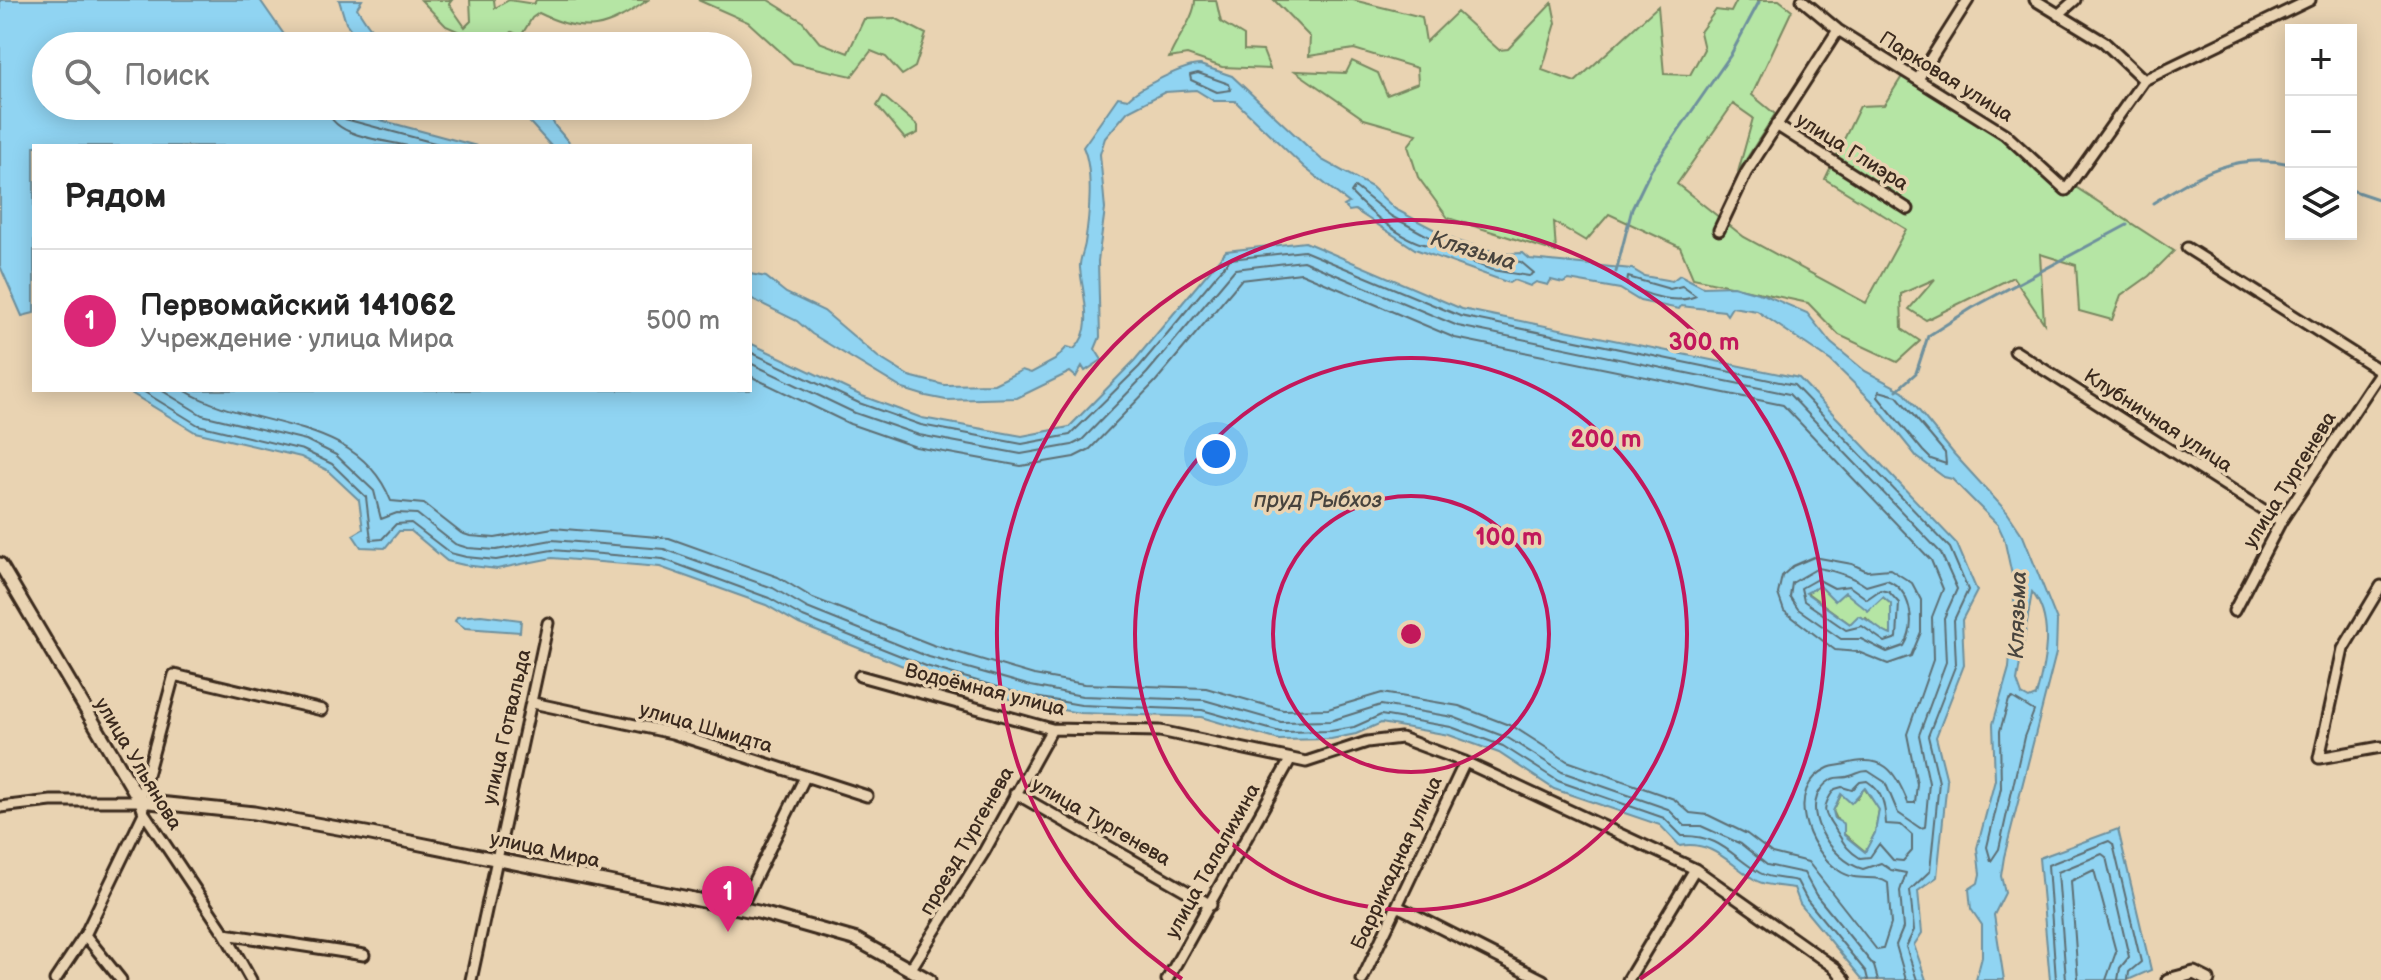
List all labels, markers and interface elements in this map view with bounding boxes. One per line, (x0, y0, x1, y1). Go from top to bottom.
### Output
map controls (2285, 24, 2357, 240)
button: + (2285, 24, 2357, 96)
street label: Парковая улица (1875, 26, 2017, 128)
search box (32, 32, 752, 120)
icon: search (60, 54, 104, 98)
text: Поиск (124, 58, 210, 94)
button: − (2285, 96, 2357, 168)
street label: улица Глиэра (1791, 108, 1913, 196)
button: layers (2285, 168, 2357, 240)
text: Рядом (64, 176, 166, 217)
water label: Клязьма (1427, 225, 1519, 277)
text: Первомайский 141062 (140, 288, 456, 324)
text: 1 (85, 306, 95, 337)
text: 500 m (646, 306, 720, 337)
text: Учреждение · улица Мира (140, 324, 454, 355)
text: 300 m (1669, 328, 1739, 357)
street label: Клубничная улица (2079, 364, 2237, 478)
street label: улица Тургенева (2238, 407, 2342, 553)
text: 200 m (1571, 425, 1641, 454)
your location (1196, 434, 1236, 474)
water label: пруд Рыбхоз (1254, 487, 1383, 514)
text: 100 m (1476, 523, 1542, 552)
water label: Клязьма (2003, 571, 2033, 659)
centre of rings (1397, 620, 1425, 648)
street label: улица Готвальда (477, 647, 537, 807)
street label: Водоёмная улица (902, 658, 1068, 722)
street label: улица Ульянова (89, 693, 187, 835)
street label: улица Шмидта (637, 698, 775, 759)
street label: проезд Тургенева (915, 762, 1019, 920)
street label: улица Тургенева (1027, 772, 1175, 872)
street label: Баррикадная улица (1346, 772, 1448, 954)
street label: улица Талалихина (1161, 779, 1266, 943)
street label: улица Мира (488, 827, 602, 873)
pin: 1 (702, 866, 754, 932)

